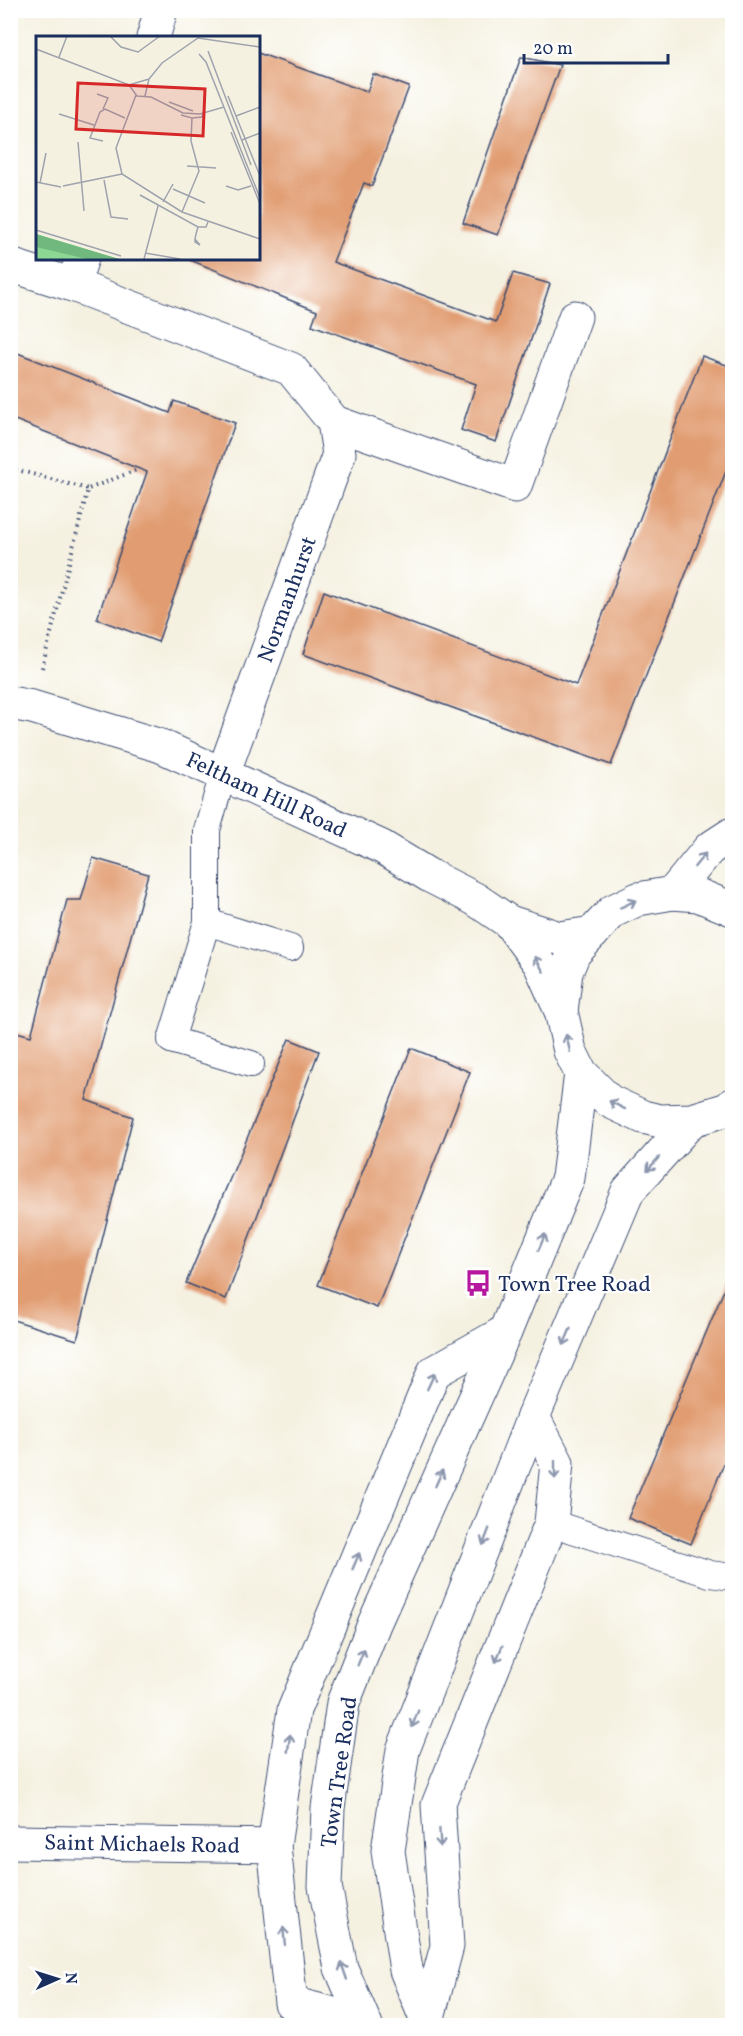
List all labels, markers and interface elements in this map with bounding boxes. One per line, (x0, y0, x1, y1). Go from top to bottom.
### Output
scale bar (524, 27, 668, 65)
inset map (36, 36, 260, 260)
text: 20 m (533, 37, 573, 62)
street label: Normanhurst (251, 532, 326, 667)
street label: Feltham Hill Road (180, 745, 351, 847)
one-way arrow (693, 853, 706, 869)
one-way arrow (619, 897, 637, 909)
one-way arrow (533, 956, 545, 973)
one-way arrow (562, 1034, 574, 1053)
one-way arrow (609, 1098, 627, 1110)
one-way arrow (646, 1156, 660, 1171)
one-way arrow (537, 1233, 548, 1252)
bus stop icon: Town Tree Road (463, 1268, 493, 1298)
place label: Town Tree Road (498, 1270, 651, 1301)
one-way arrow (561, 1327, 572, 1345)
one-way arrow (426, 1372, 437, 1390)
one-way arrow (549, 1460, 561, 1479)
one-way arrow (434, 1470, 445, 1488)
one-way arrow (480, 1527, 491, 1546)
one-way arrow (351, 1552, 362, 1570)
one-way arrow (492, 1645, 503, 1663)
one-way arrow (356, 1648, 367, 1667)
street label: Town Tree Road (314, 1695, 366, 1850)
one-way arrow (409, 1709, 420, 1727)
one-way arrow (283, 1734, 294, 1753)
one-way arrow (435, 1827, 446, 1847)
street label: Saint Michaels Road (44, 1828, 240, 1863)
one-way arrow (278, 1927, 289, 1947)
north arrow (27, 1949, 87, 2009)
one-way arrow (337, 1963, 348, 1981)
text: N (59, 1972, 81, 1985)

